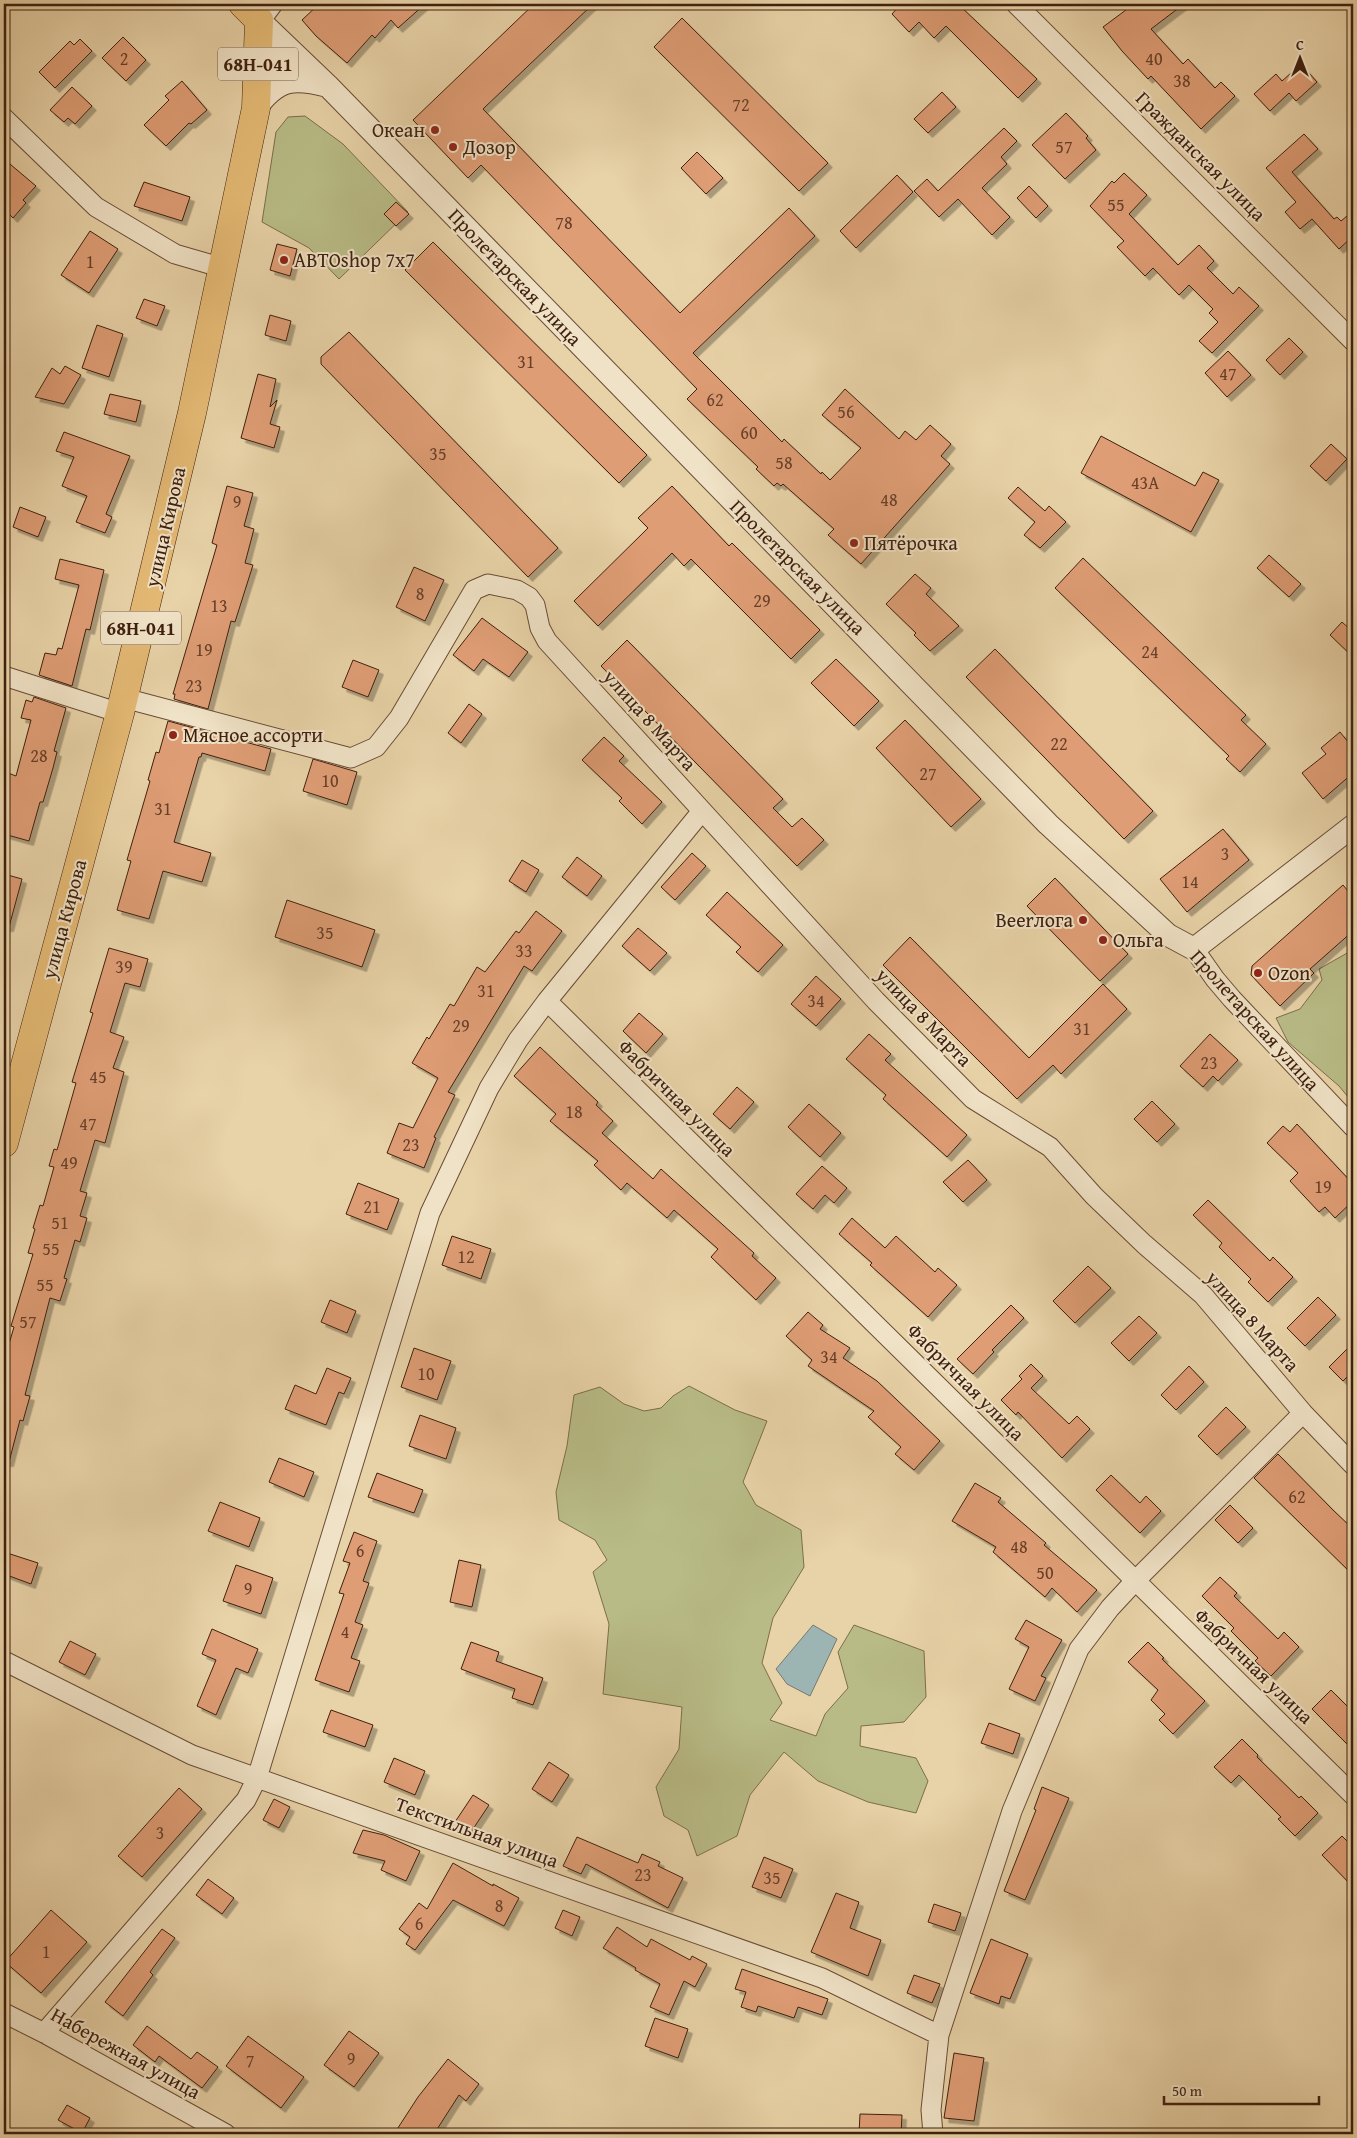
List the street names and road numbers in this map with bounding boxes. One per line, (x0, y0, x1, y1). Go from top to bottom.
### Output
road number: 68Н-041 (218, 48, 298, 80)
street label: Гражданская улица (1130, 84, 1273, 228)
street label: Пролетарская улица (442, 201, 589, 352)
street label: улица Кирова (136, 463, 193, 591)
street label: Пролетарская улица (724, 492, 873, 641)
road number: 68Н-041 (101, 612, 181, 644)
street label: улица 8 Марта (596, 662, 704, 777)
street label: улица Кирова (33, 855, 94, 983)
street label: Пролетарская улица (1184, 942, 1327, 1097)
street label: улица 8 Марта (869, 960, 979, 1073)
street label: Фабричная улица (612, 1032, 743, 1163)
street label: улица 8 Марта (1199, 1263, 1307, 1378)
street label: Фабричная улица (901, 1316, 1032, 1447)
street label: Фабричная улица (1188, 1601, 1321, 1731)
street label: Текстильная улица (392, 1789, 563, 1875)
street label: Набережная улица (46, 1999, 207, 2106)

